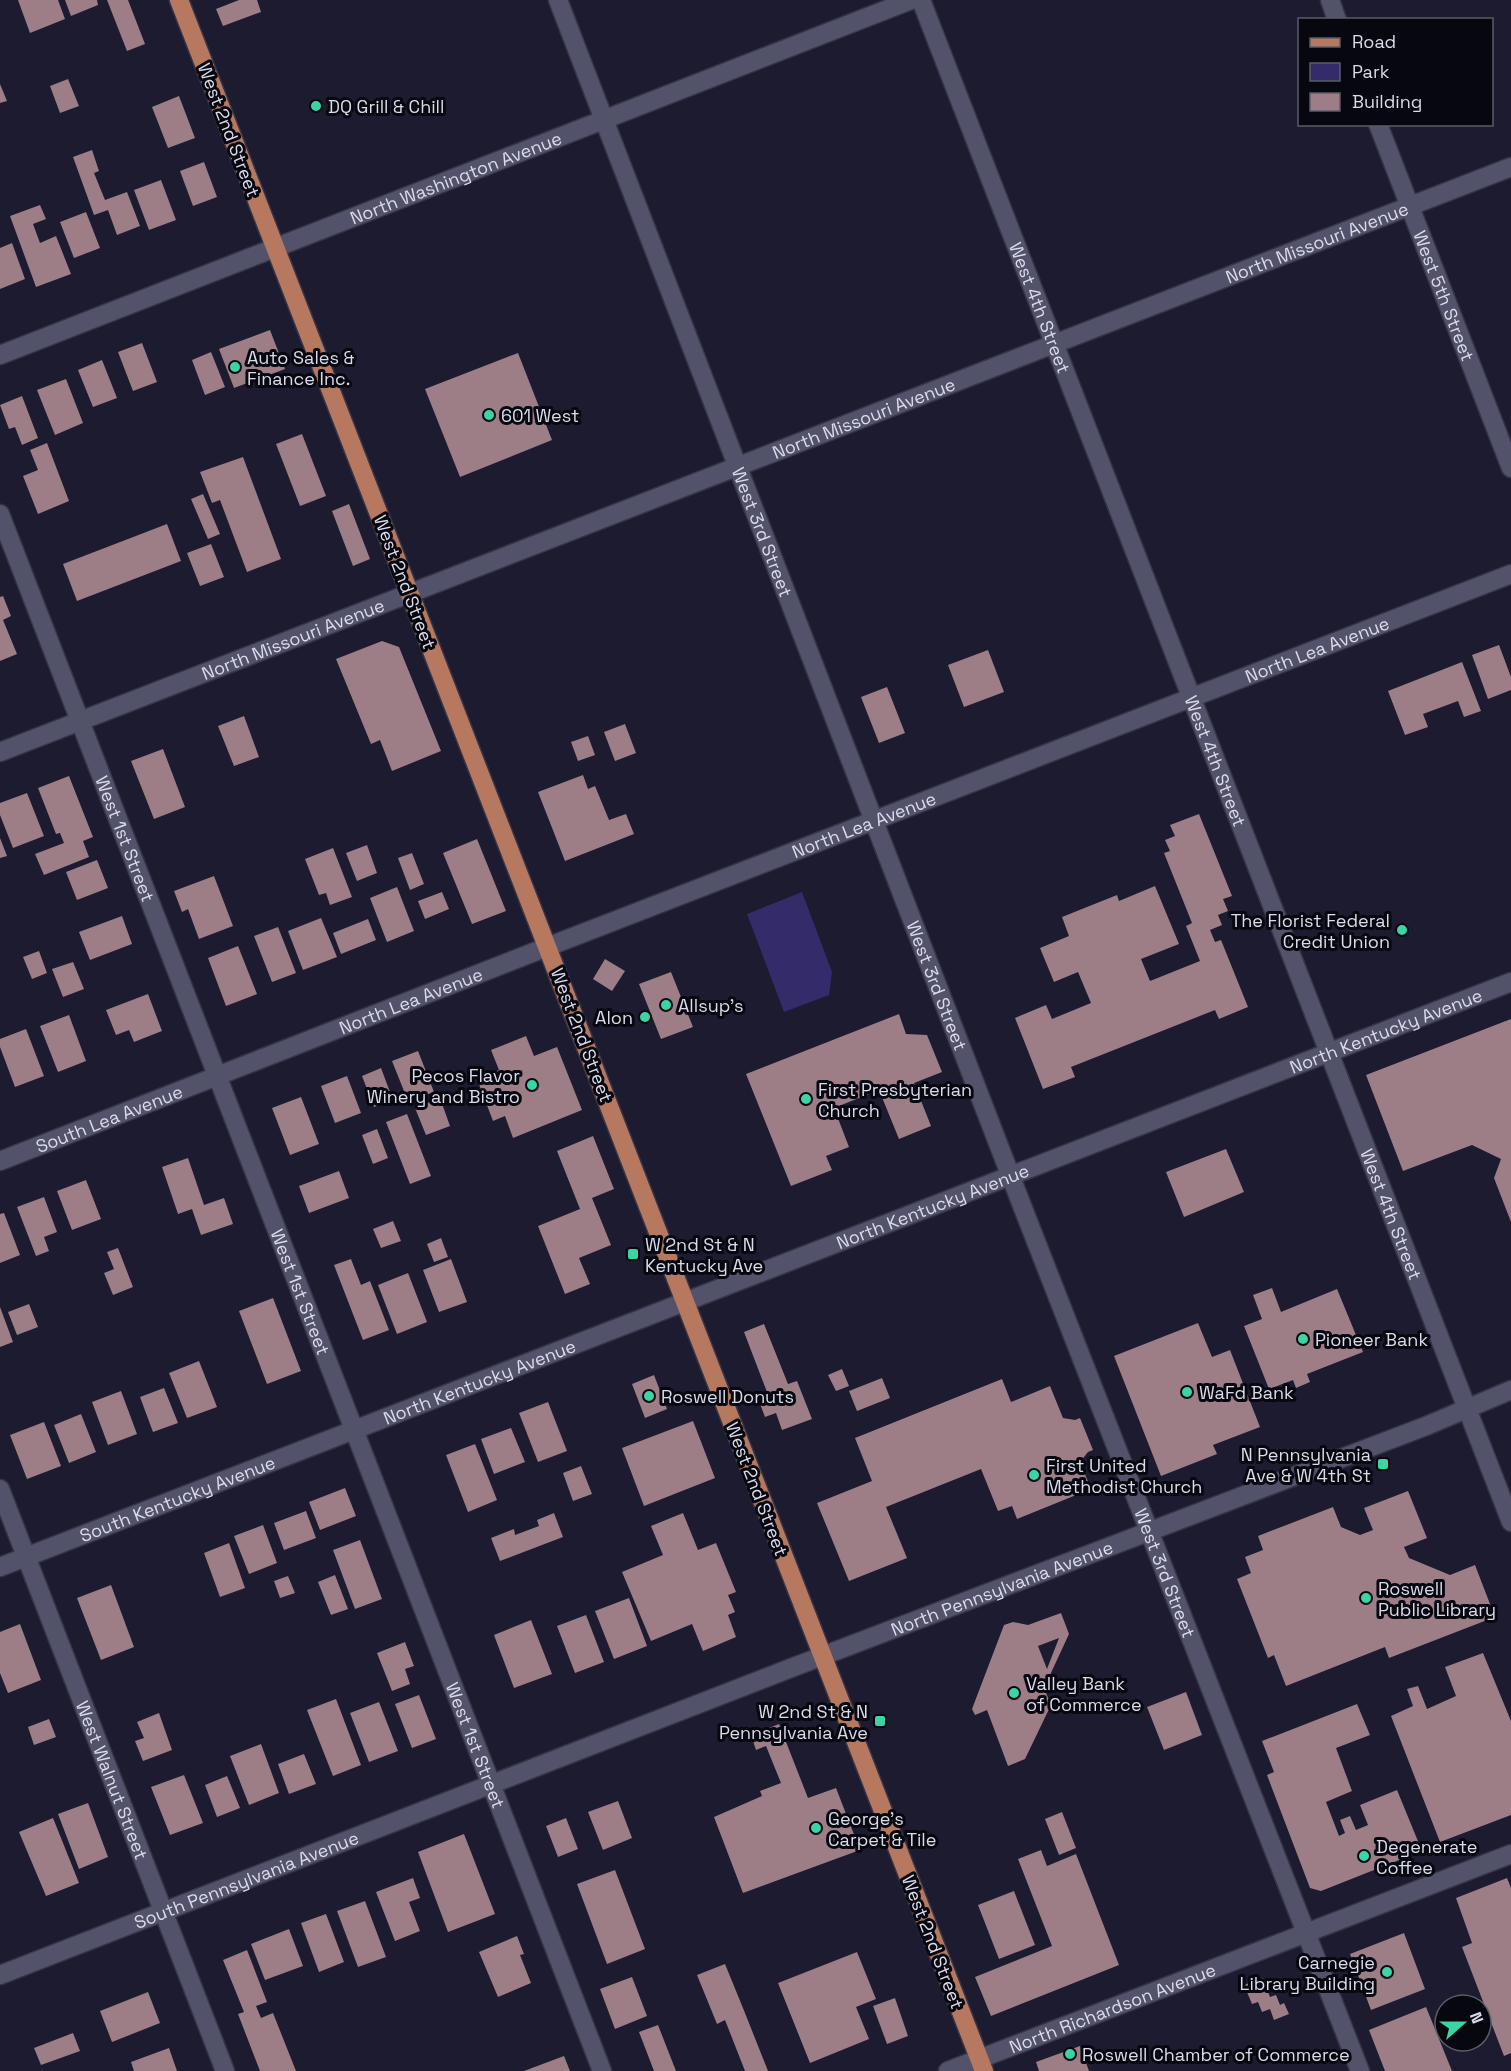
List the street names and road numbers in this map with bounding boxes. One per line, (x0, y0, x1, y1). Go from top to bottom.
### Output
street label: West 2nd Street (193, 60, 265, 200)
street label: North Washington Avenue (346, 126, 565, 229)
street label: North Missouri Avenue (1222, 196, 1411, 288)
street label: West 5th Street (1409, 227, 1480, 364)
street label: West 4th Street (1005, 239, 1076, 376)
street label: North Missouri Avenue (769, 372, 958, 463)
street label: West 3rd Street (727, 464, 798, 600)
street label: West 2nd Street (369, 512, 441, 652)
street label: North Missouri Avenue (198, 593, 388, 684)
street label: North Lea Avenue (1242, 611, 1392, 687)
street label: West 4th Street (1180, 692, 1252, 830)
street label: West 1st Street (91, 772, 160, 905)
street label: North Lea Avenue (788, 786, 939, 863)
street label: West 3rd Street (902, 917, 973, 1054)
street label: North Lea Avenue (335, 962, 486, 1039)
street label: West 2nd Street (546, 965, 618, 1105)
street label: North Kentucky Avenue (1286, 983, 1485, 1078)
street label: South Lea Avenue (32, 1079, 186, 1157)
street label: West 4th Street (1356, 1145, 1427, 1283)
street label: North Kentucky Avenue (833, 1158, 1032, 1254)
street label: West 1st Street (266, 1226, 335, 1358)
street label: North Kentucky Avenue (380, 1334, 579, 1429)
street label: West 2nd Street (721, 1419, 793, 1559)
street label: South Kentucky Avenue (76, 1450, 278, 1547)
street label: West 3rd Street (1130, 1505, 1201, 1641)
street label: North Pennsylvania Avenue (888, 1535, 1116, 1640)
street label: West 1st Street (441, 1679, 511, 1811)
street label: West Walnut Street (71, 1697, 154, 1863)
street label: South Pennsylvania Avenue (131, 1826, 362, 1933)
street label: West 2nd Street (897, 1872, 969, 2012)
street label: North Richardson Avenue (1006, 1957, 1219, 2058)

